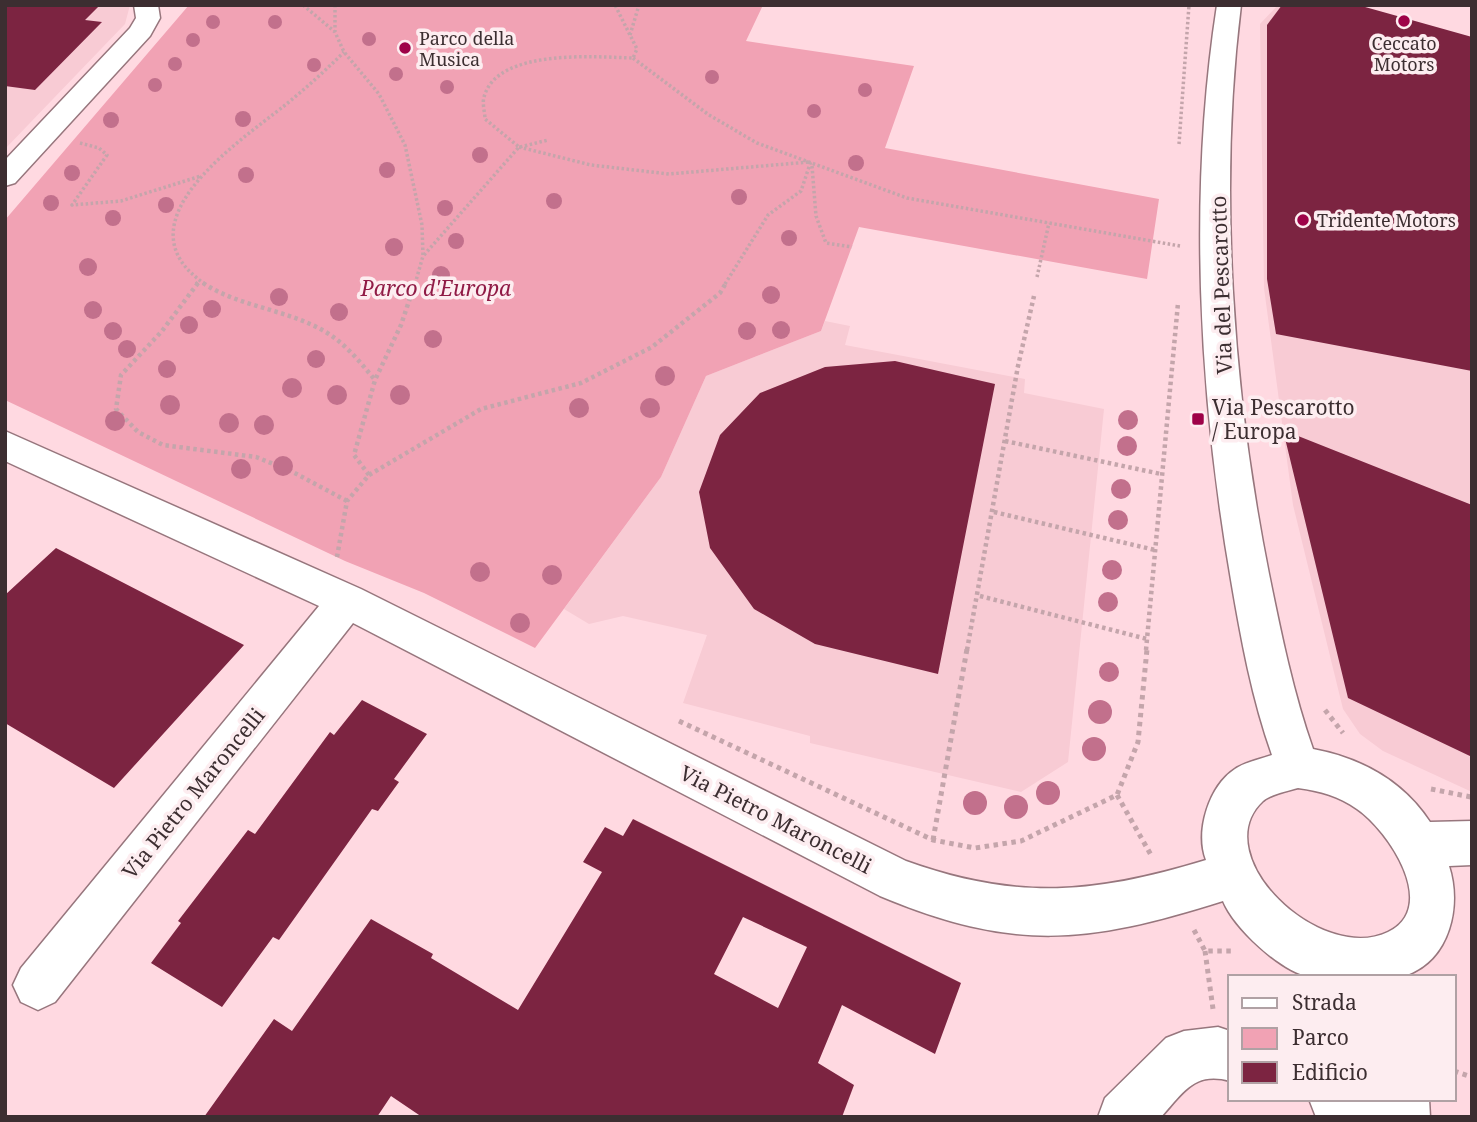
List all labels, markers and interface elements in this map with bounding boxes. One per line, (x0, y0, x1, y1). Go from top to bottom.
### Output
marker: Ceccato Motors (1396, 13, 1412, 29)
place label: Parco della Musica (419, 26, 514, 71)
place label: Ceccato Motors (1371, 31, 1437, 76)
marker: Parco della Musica (397, 40, 413, 56)
street label: Via del Pescarotto (1204, 195, 1238, 375)
place label: Tridente Motors (1317, 208, 1456, 232)
marker: Tridente Motors (1295, 212, 1311, 228)
park label: Parco d'Europa (360, 274, 512, 302)
place label: Via Pescarotto / Europa (1212, 393, 1355, 445)
marker: Via Pescarotto / Europa (1190, 411, 1206, 427)
street label: Via Pietro Maroncelli (115, 702, 271, 884)
street label: Via Pietro Maroncelli (675, 758, 877, 880)
legend (1228, 975, 1456, 1101)
text: Strada (1292, 988, 1357, 1016)
text: Parco (1292, 1023, 1349, 1051)
text: Edificio (1292, 1058, 1368, 1086)

